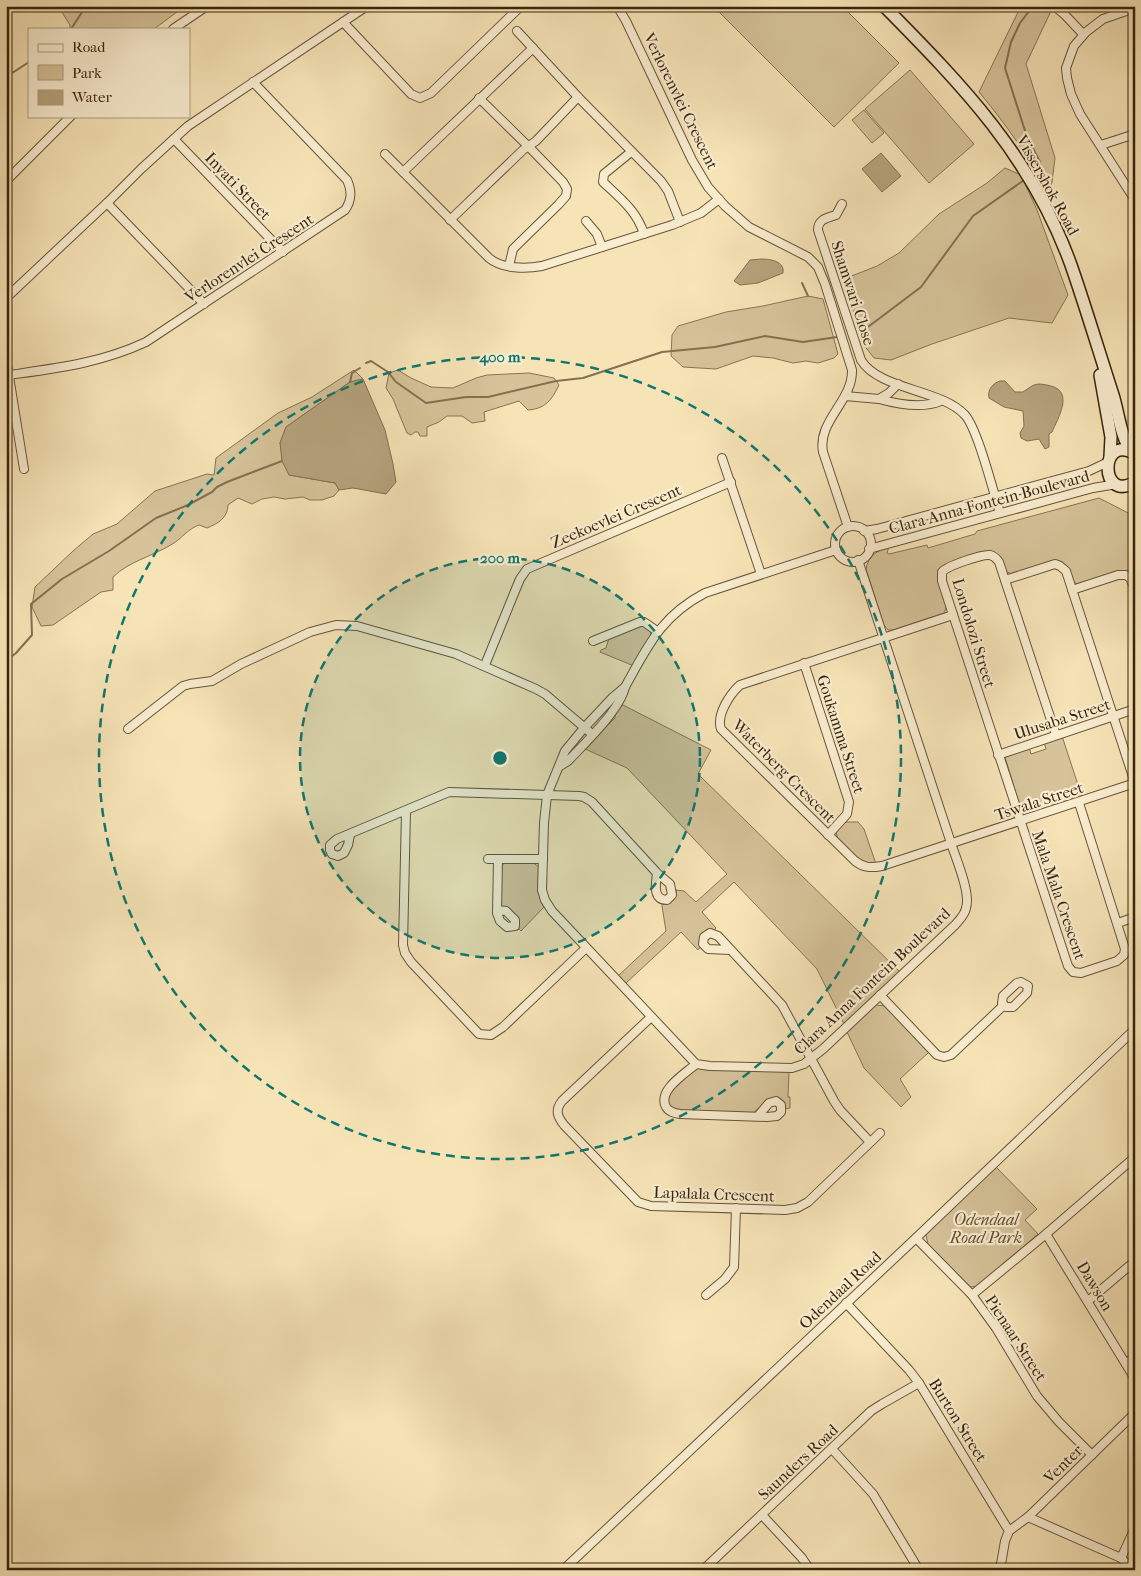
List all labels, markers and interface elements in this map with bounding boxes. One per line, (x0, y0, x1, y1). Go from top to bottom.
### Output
legend (28, 28, 190, 118)
street label: Verlorenvlei Crescent (639, 29, 722, 173)
text: Road (72, 38, 106, 56)
text: Park (72, 64, 102, 82)
text: Water (71, 88, 112, 106)
street label: Vissershok Road (1012, 131, 1084, 239)
street label: Inyati Street (201, 148, 275, 224)
street label: Verlorenvlei Crescent (180, 209, 317, 307)
street label: Shamwari Close (827, 238, 879, 348)
text: 400 m (478, 348, 521, 366)
street label: Clara Anna Fontein Boulevard (887, 466, 1092, 538)
street label: Zeekoevlei Crescent (548, 480, 684, 552)
text: 200 m (480, 549, 520, 567)
street label: Londolozi Street (948, 576, 1000, 690)
street label: Goukamma Street (813, 672, 869, 796)
street label: Ulusaba Street (1011, 694, 1113, 744)
street label: Waterberg Crescent (728, 715, 840, 827)
centre of rings (491, 749, 509, 767)
street label: Tswala Street (992, 778, 1086, 824)
street label: Mala Mala Crescent (1028, 828, 1090, 963)
street label: Clara Anna Fontein Boulevard (790, 903, 954, 1058)
street label: Lapalala Crescent (653, 1182, 775, 1206)
park label: Odendaal Road Park (949, 1210, 1022, 1247)
street label: Odendaal Road (795, 1247, 885, 1333)
street label: Dawson (1073, 1258, 1118, 1315)
street label: Pienaar Street (981, 1291, 1051, 1385)
street label: Burton Street (925, 1375, 991, 1466)
street label: Saunders Road (754, 1420, 842, 1504)
street label: Venter (1039, 1441, 1087, 1488)

